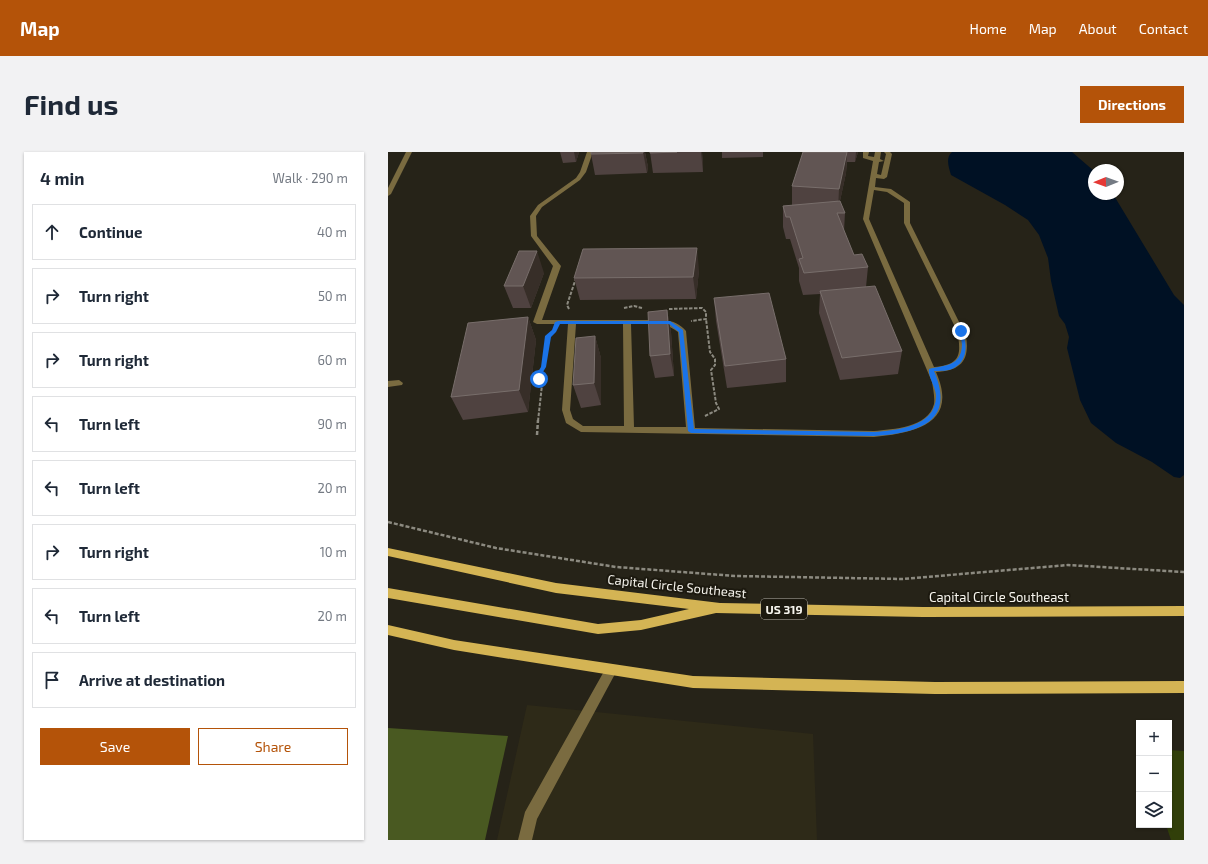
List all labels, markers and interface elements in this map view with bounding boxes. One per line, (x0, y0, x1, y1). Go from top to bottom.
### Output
text: Map (20, 17, 60, 40)
text: Home (970, 20, 1007, 37)
text: Map (1029, 20, 1057, 37)
text: About (1079, 20, 1117, 37)
text: Contact (1139, 20, 1188, 37)
button: Directions (1080, 86, 1184, 123)
text: Find us (24, 87, 118, 121)
north arrow (1088, 164, 1124, 200)
text: 4 min (40, 168, 84, 188)
text: Walk · 290 m (273, 170, 348, 186)
icon: ahead (41, 221, 63, 243)
text: Continue (79, 223, 142, 241)
text: 40 m (317, 224, 347, 240)
icon: right (41, 285, 63, 307)
text: Turn right (79, 287, 149, 305)
text: 50 m (318, 288, 347, 304)
route end (952, 322, 970, 340)
icon: right (41, 349, 63, 371)
text: Turn right (79, 351, 149, 369)
text: 60 m (317, 352, 347, 368)
route start (530, 370, 548, 388)
icon: left (41, 413, 63, 435)
text: Turn left (79, 415, 140, 433)
text: 90 m (317, 416, 347, 432)
icon: left (41, 477, 63, 499)
text: Turn left (79, 479, 140, 497)
text: 20 m (318, 480, 347, 496)
icon: right (41, 541, 63, 563)
text: Turn right (79, 543, 149, 561)
text: 10 m (320, 544, 347, 560)
street label: Capital Circle Southeast (607, 571, 747, 601)
street label: Capital Circle Southeast (929, 589, 1069, 605)
road number: US 319 (761, 599, 807, 619)
icon: left (41, 605, 63, 627)
text: Turn left (79, 607, 140, 625)
text: 20 m (318, 608, 347, 624)
icon: arrive (41, 669, 63, 691)
text: Arrive at destination (79, 671, 225, 689)
map controls (1136, 720, 1172, 828)
button: + (1136, 720, 1172, 756)
button: Save (40, 728, 190, 765)
button: Share (198, 728, 348, 765)
button: − (1136, 756, 1172, 792)
button: layers (1136, 792, 1172, 828)

